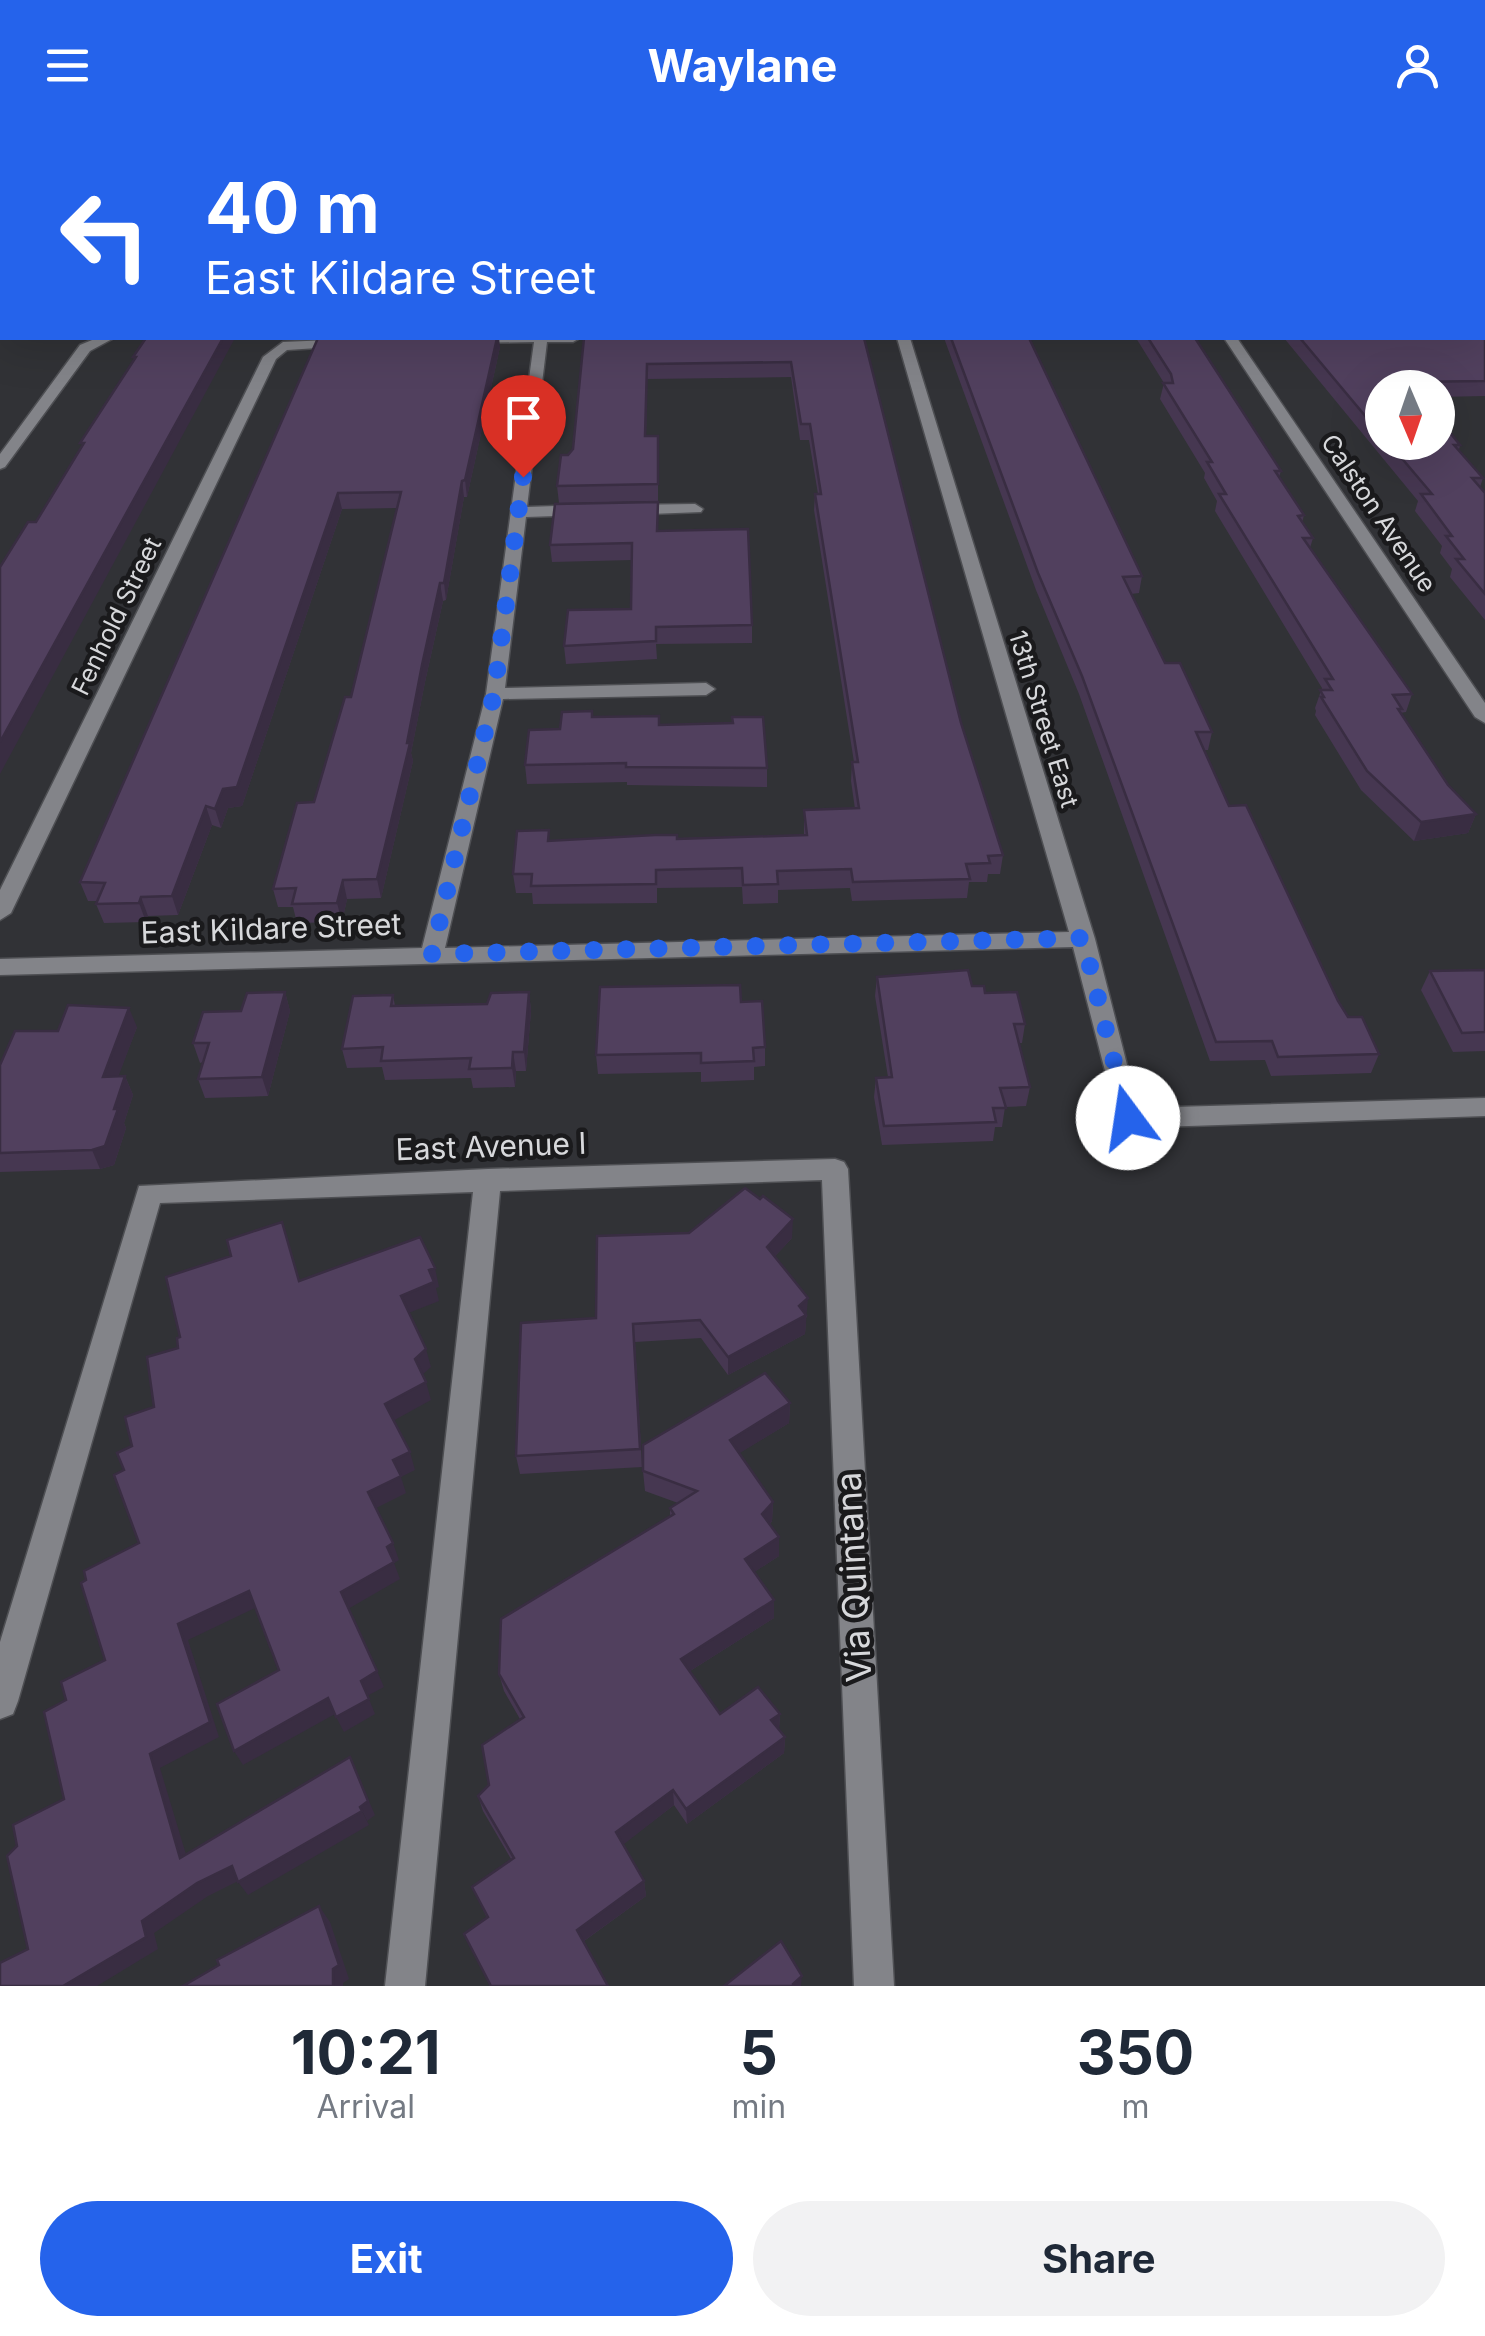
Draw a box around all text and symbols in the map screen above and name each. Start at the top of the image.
icon: menu [40,38,95,93]
text: Waylane [648,38,837,93]
icon: person [1390,38,1445,93]
text: 40 m [205,165,380,250]
icon: left [40,170,170,300]
text: East Kildare Street [205,250,596,305]
north arrow [1365,370,1455,460]
map controls [1365,370,1455,460]
pin [481,375,566,478]
icon: arrive [496,390,551,445]
street label: Calston Avenue [1315,428,1443,598]
street label: Fenhold Street [65,532,167,700]
street label: 13th Street East [1003,627,1085,811]
street label: East Kildare Street [140,905,402,951]
position arrow [1076,1066,1180,1170]
street label: East Avenue I [395,1125,587,1167]
street label: Via Quintana [827,1471,879,1683]
text: 10:21 [291,2016,441,2088]
text: 5 [740,2016,778,2088]
text: 350 [1077,2016,1194,2088]
text: Arrival [316,2087,415,2126]
text: min [731,2087,786,2126]
text: m [1121,2087,1150,2126]
button: Exit [40,2201,733,2316]
button: Share [753,2201,1445,2316]

